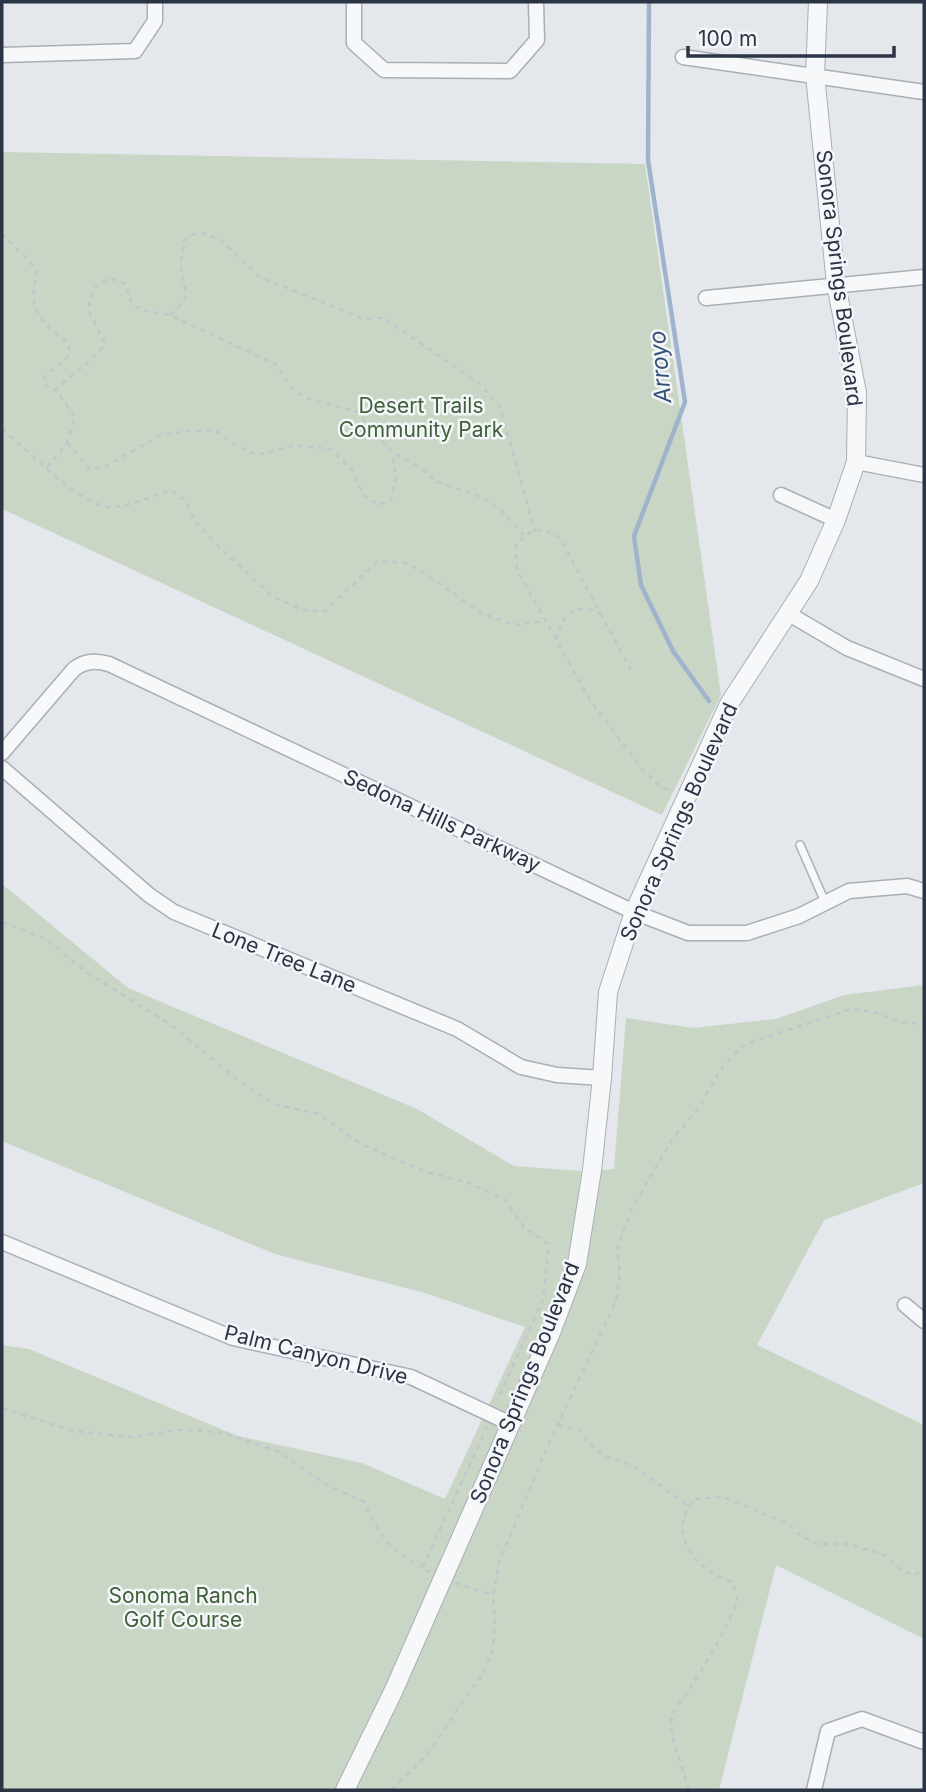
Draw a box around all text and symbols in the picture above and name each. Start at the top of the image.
scale bar [688,14,894,58]
text: 100 m [698,26,757,51]
street label: Sonora Springs Boulevard [811,148,868,408]
water label: Arroyo [643,330,677,405]
park label: Desert Trails Community Park [339,393,504,442]
street label: Sonora Springs Boulevard [615,699,742,945]
street label: Sedona Hills Parkway [340,764,545,877]
street label: Lone Tree Lane [208,917,360,998]
street label: Sonora Springs Boulevard [465,1258,584,1507]
street label: Palm Canyon Drive [222,1320,410,1389]
park label: Sonoma Ranch Golf Course [108,1583,258,1632]

